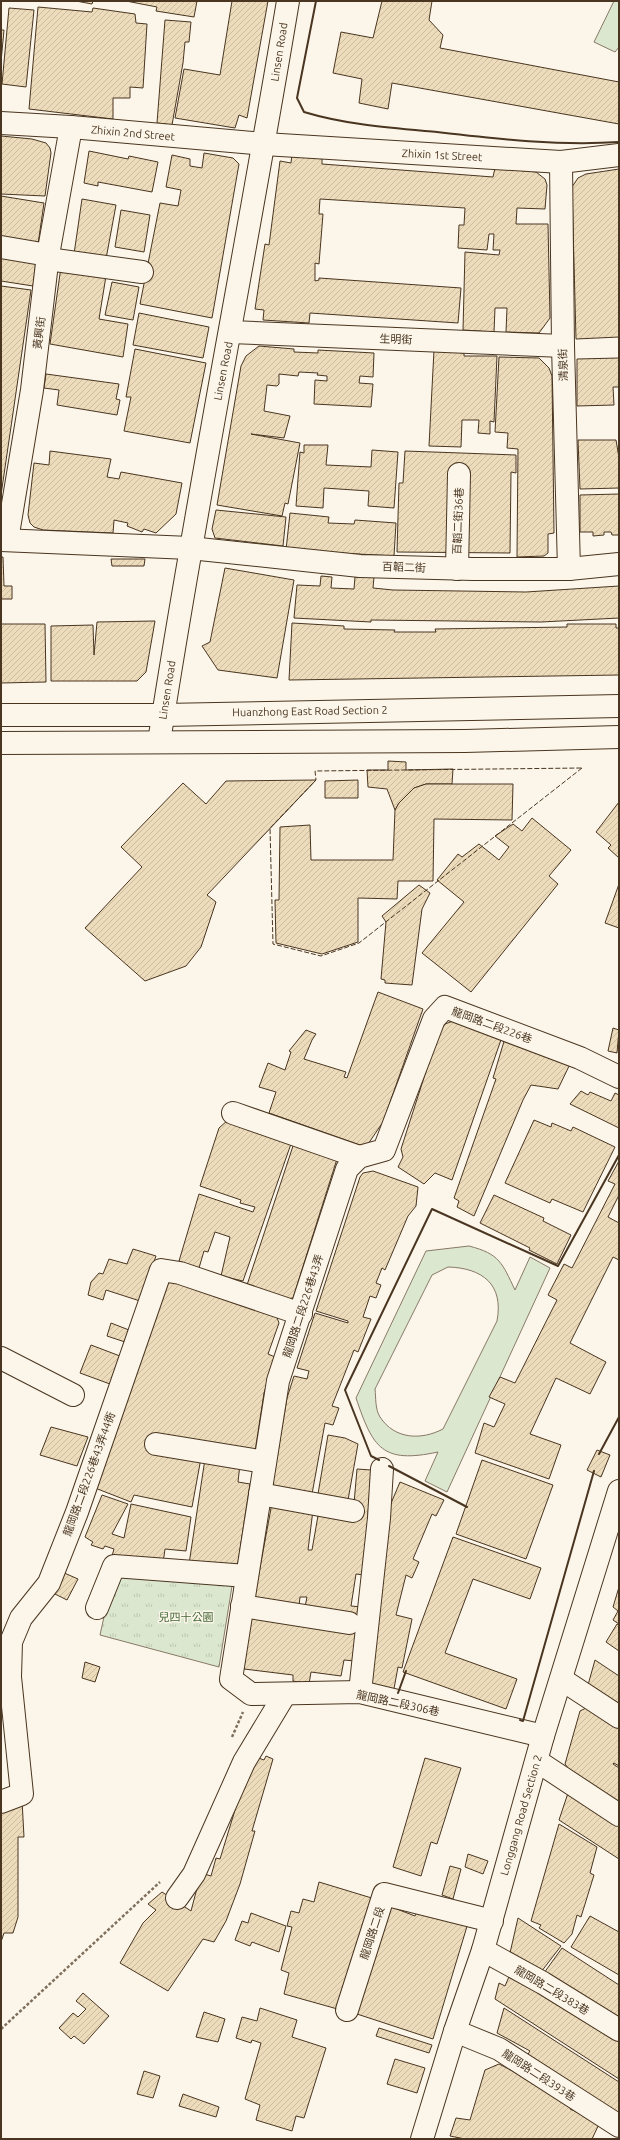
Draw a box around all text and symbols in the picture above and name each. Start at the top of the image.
street label: Linsen Road [268,22,290,82]
street label: Zhixin 2nd Street [90,123,176,143]
street label: Zhixin 1st Street [401,147,483,163]
street label: 黃興街 [31,316,47,350]
street label: 生明街 [379,332,413,346]
street label: Linsen Road [211,341,235,401]
street label: 清泉街 [556,348,570,382]
street label: 百韜二街36巷 [451,487,465,555]
street label: 百韜二街 [382,560,426,574]
street label: Linsen Road [156,660,178,720]
street label: Huanzhong East Road Section 2 [232,704,388,718]
street label: 龍岡路二段226巷 [450,1005,534,1045]
street label: 龍岡路二段226巷43弄 [281,1253,325,1359]
street label: 龍岡路二段226巷43弄44衖 [61,1410,117,1538]
park label: 兒四十公園 [159,1611,214,1623]
street label: 龍岡路二段306巷 [355,1688,441,1718]
street label: Longgang Road Section 2 [498,1753,544,1877]
street label: 龍岡路二段 [358,1905,386,1961]
street label: 龍岡路二段383巷 [513,1963,591,2017]
street label: 龍岡路二段393巷 [500,2047,578,2103]

